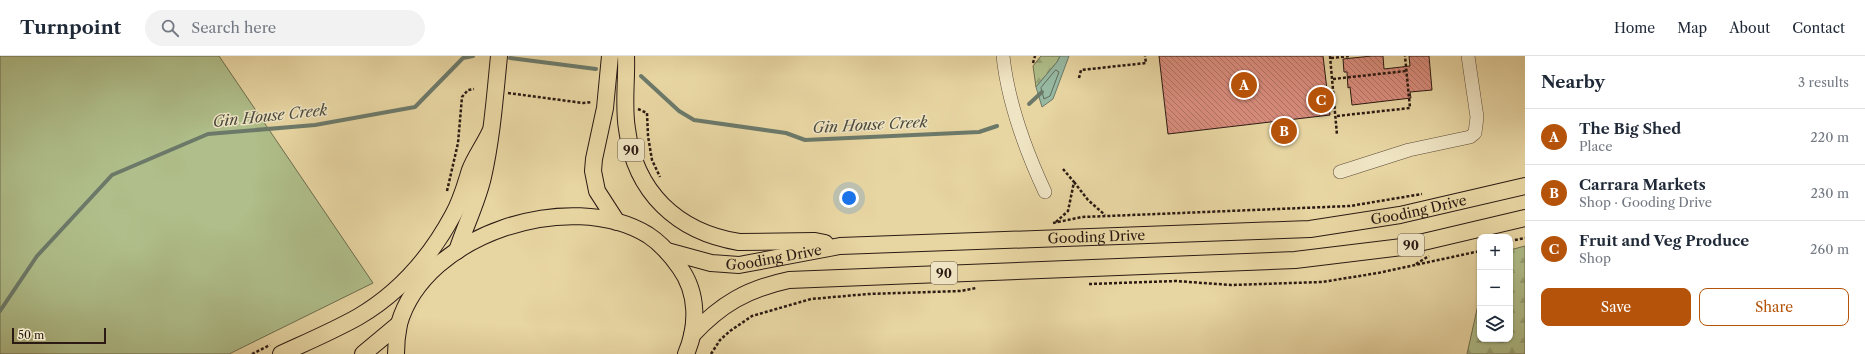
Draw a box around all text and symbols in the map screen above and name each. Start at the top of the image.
search box [145,10,425,46]
text: Turnpoint [20,16,121,39]
icon: search [159,17,181,39]
text: Search here [191,18,276,37]
text: Home [1614,19,1655,37]
text: Map [1677,19,1707,37]
text: About [1729,19,1770,37]
text: Contact [1792,19,1845,37]
pin: A [1231,70,1257,100]
text: Nearby [1541,72,1605,92]
text: 3 results [1798,74,1849,90]
pin: C [1308,85,1334,115]
water label: Gin House Creek [212,100,328,131]
water label: Gin House Creek [812,112,928,137]
pin: B [1271,116,1297,146]
text: The Big Shed [1579,119,1681,138]
text: A [1549,129,1559,145]
text: 220 m [1810,129,1849,145]
text: Place [1579,138,1612,154]
road number: 90 [618,139,644,161]
text: Carrara Markets [1579,175,1706,194]
text: B [1549,185,1559,201]
text: 230 m [1811,185,1849,201]
your location [839,188,859,208]
street label: Gooding Drive [1369,191,1468,228]
text: Shop · Gooding Drive [1579,194,1712,210]
street label: Gooding Drive [1047,226,1146,247]
text: Fruit and Veg Produce [1579,231,1749,250]
road number: 90 [1398,234,1424,256]
map controls [1477,234,1513,342]
button: + [1477,234,1513,270]
street label: Gooding Drive [725,241,823,274]
text: C [1549,241,1559,257]
text: 260 m [1810,241,1849,257]
text: Shop [1579,250,1611,266]
road number: 90 [931,262,957,284]
button: − [1477,270,1513,306]
button: Save [1541,288,1691,326]
button: Share [1699,288,1849,326]
button: layers [1477,306,1513,342]
scale bar [12,326,106,345]
text: 50 m [18,328,44,342]

